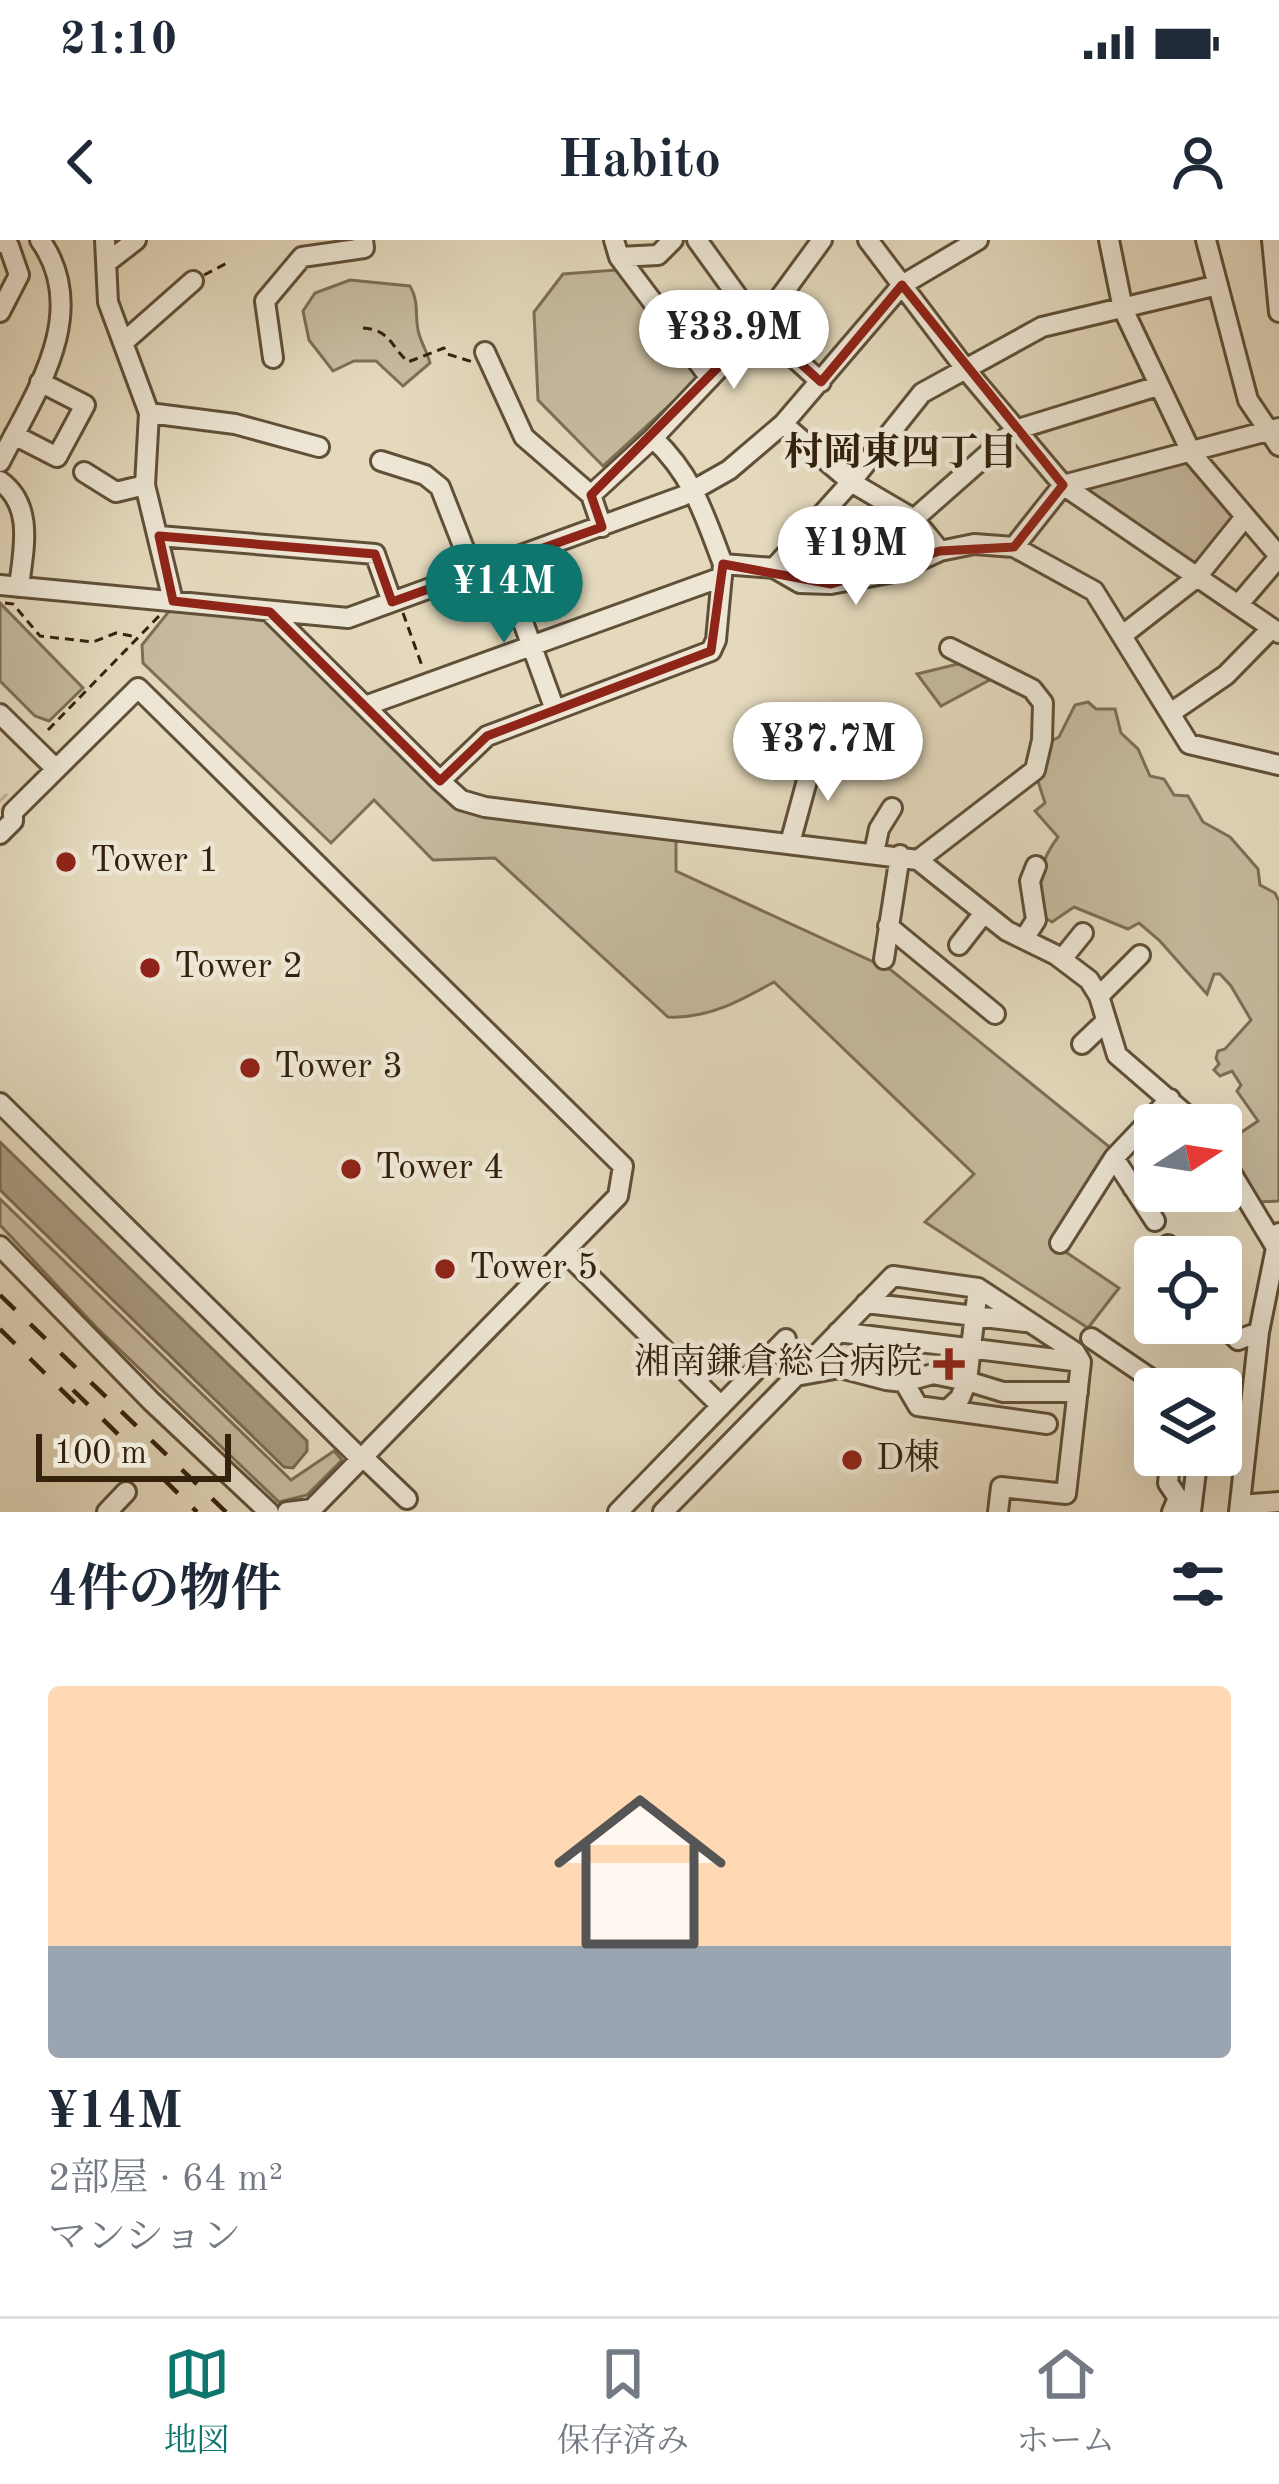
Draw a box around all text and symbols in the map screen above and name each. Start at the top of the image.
text: 21:10 [60,19,177,64]
icon: back [48,129,114,195]
icon: person [1165,129,1231,195]
text: Habito [558,135,721,189]
pin: ¥33.9M [636,290,832,392]
text: ¥33.9M [666,309,802,348]
district label: 村岡東四丁目 [784,431,1018,474]
pin: ¥19M [785,506,927,608]
text: ¥19M [805,525,907,564]
pin: ¥14M [433,544,575,646]
text: ¥14M [453,563,555,602]
pin: ¥37.7M [730,702,926,804]
text: ¥37.7M [760,721,896,760]
place label: Tower 1 [90,844,219,880]
marker: Tower 1 [53,849,79,875]
place label: Tower 2 [174,950,303,986]
marker: Tower 2 [137,955,163,981]
place label: Tower 3 [274,1050,403,1086]
marker: Tower 3 [237,1055,263,1081]
north arrow [1134,1104,1242,1212]
map controls [1134,1104,1242,1476]
place label: Tower 4 [375,1151,504,1187]
marker: Tower 4 [338,1156,364,1182]
button: locate [1134,1236,1242,1344]
place label: Tower 5 [469,1251,598,1287]
marker: Tower 5 [432,1256,458,1282]
place label: 湘南鎌倉総合病院 [634,1342,922,1382]
marker: 湘南鎌倉総合病院 [933,1348,965,1380]
button: layers [1134,1368,1242,1476]
scale bar [36,1428,231,1481]
text: 100 m [54,1438,147,1471]
place label: D棟 [876,1438,940,1478]
marker: D棟 [839,1447,865,1473]
icon: filters [1165,1551,1231,1617]
text: 4件の物件 [48,1566,282,1617]
icon: home [532,1764,748,1980]
text: ¥14M [48,2088,182,2139]
text: 2部屋 · 64 m² [48,2160,283,2199]
text: マンション [48,2219,241,2258]
tab: 地図 [164,2341,230,2463]
tab: 保存済み [557,2341,689,2463]
tab: ホーム [1016,2341,1115,2463]

